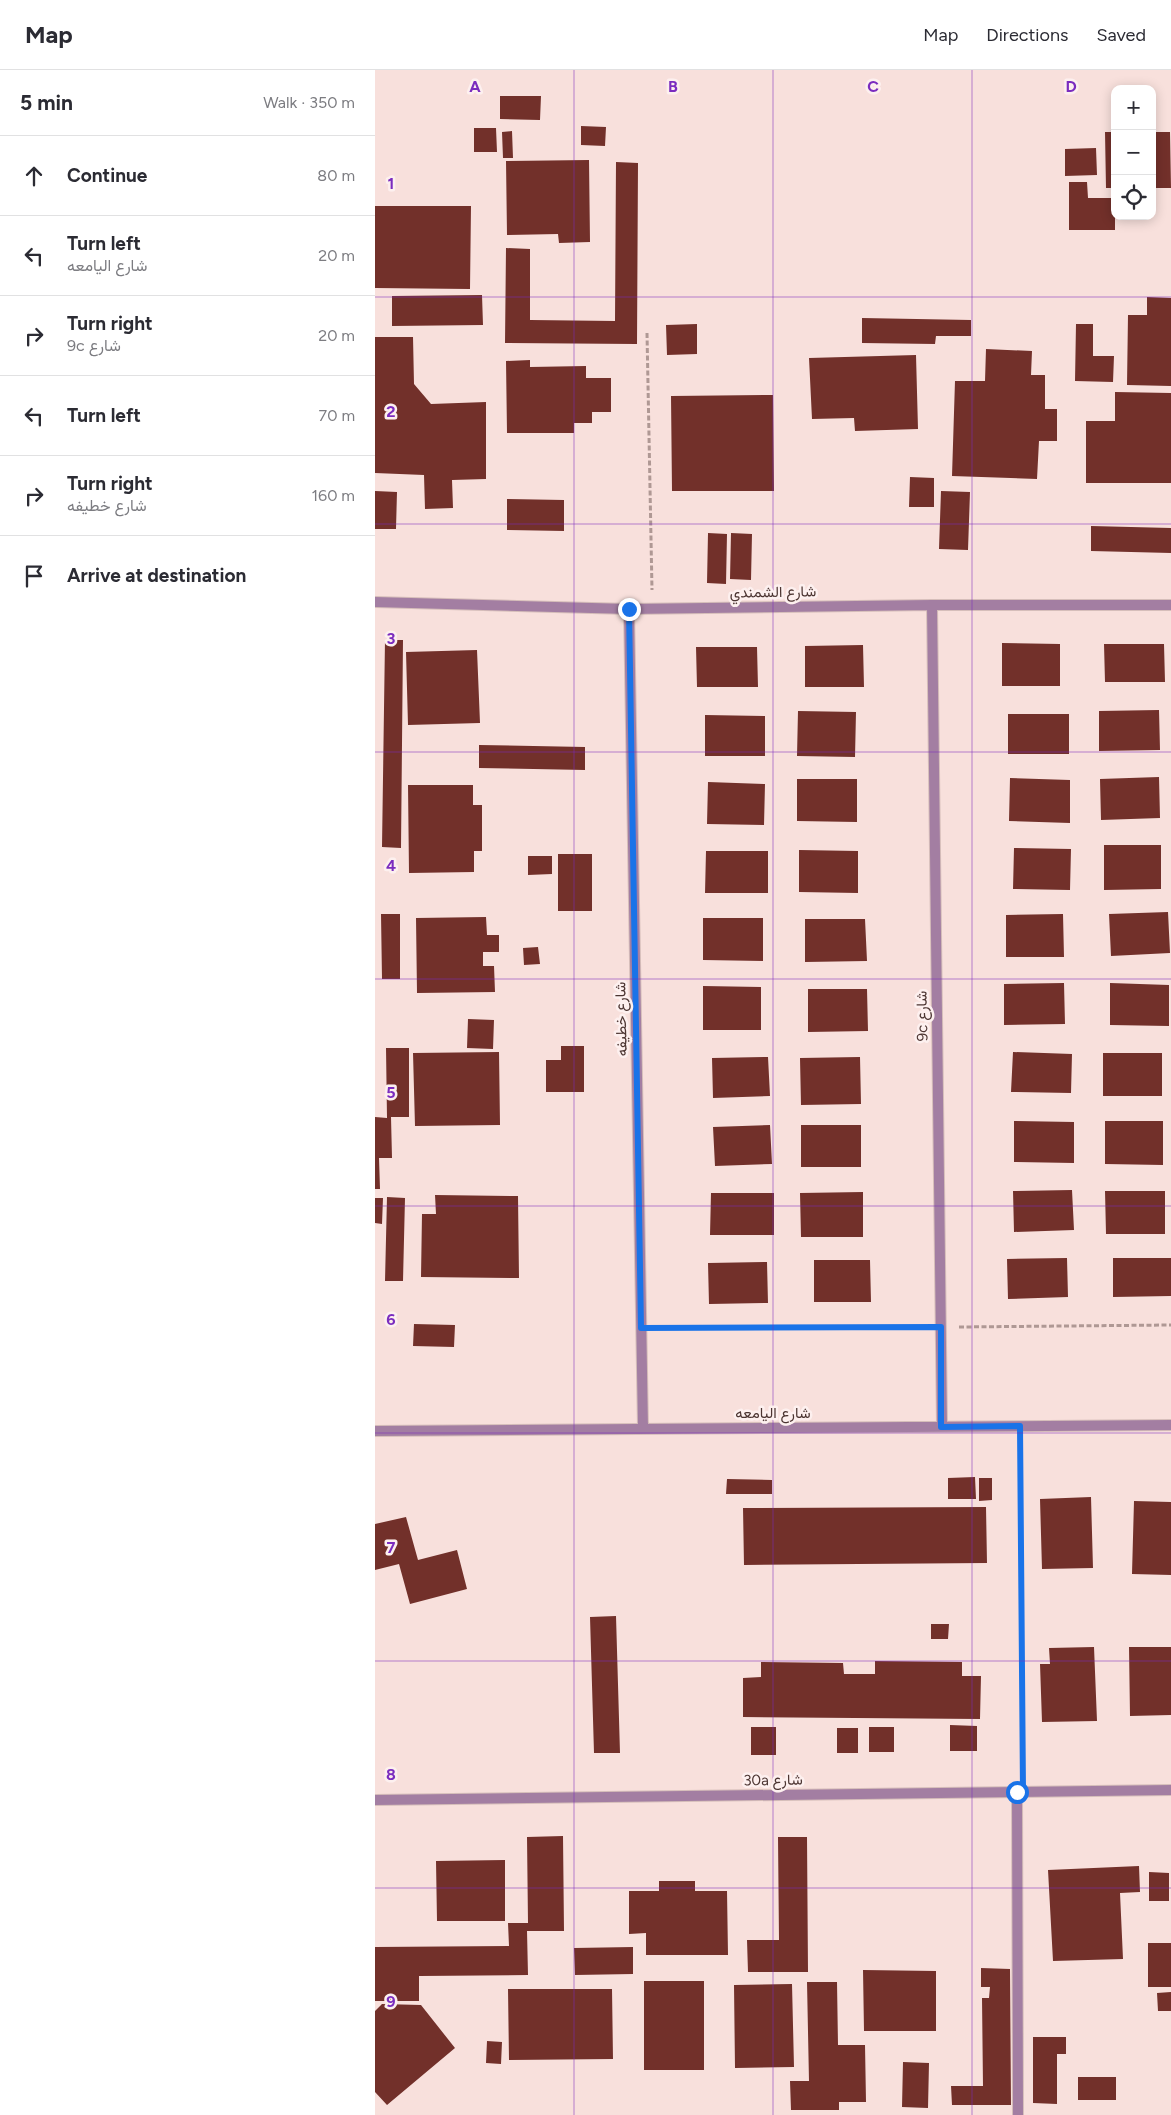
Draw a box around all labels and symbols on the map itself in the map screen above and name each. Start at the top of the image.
text: A [469,77,481,96]
text: B [668,77,678,96]
text: C [867,77,879,96]
text: D [1065,77,1077,96]
text: 1 [388,174,394,193]
text: 2 [386,402,396,421]
street label: شارع الشمندي [730,582,817,606]
route end [618,598,641,621]
text: 3 [387,629,396,648]
text: 4 [386,856,396,875]
street label: شارع خطيفه [611,981,633,1057]
street label: 9c شارع [913,990,933,1041]
text: 5 [386,1083,396,1102]
text: 6 [386,1310,396,1329]
street label: شارع اليامعه [735,1404,811,1424]
text: 7 [387,1538,396,1557]
text: 8 [386,1765,396,1784]
street label: 30a شارع [743,1770,803,1792]
route start [1006,1781,1029,1804]
text: 9 [386,1992,396,2011]

